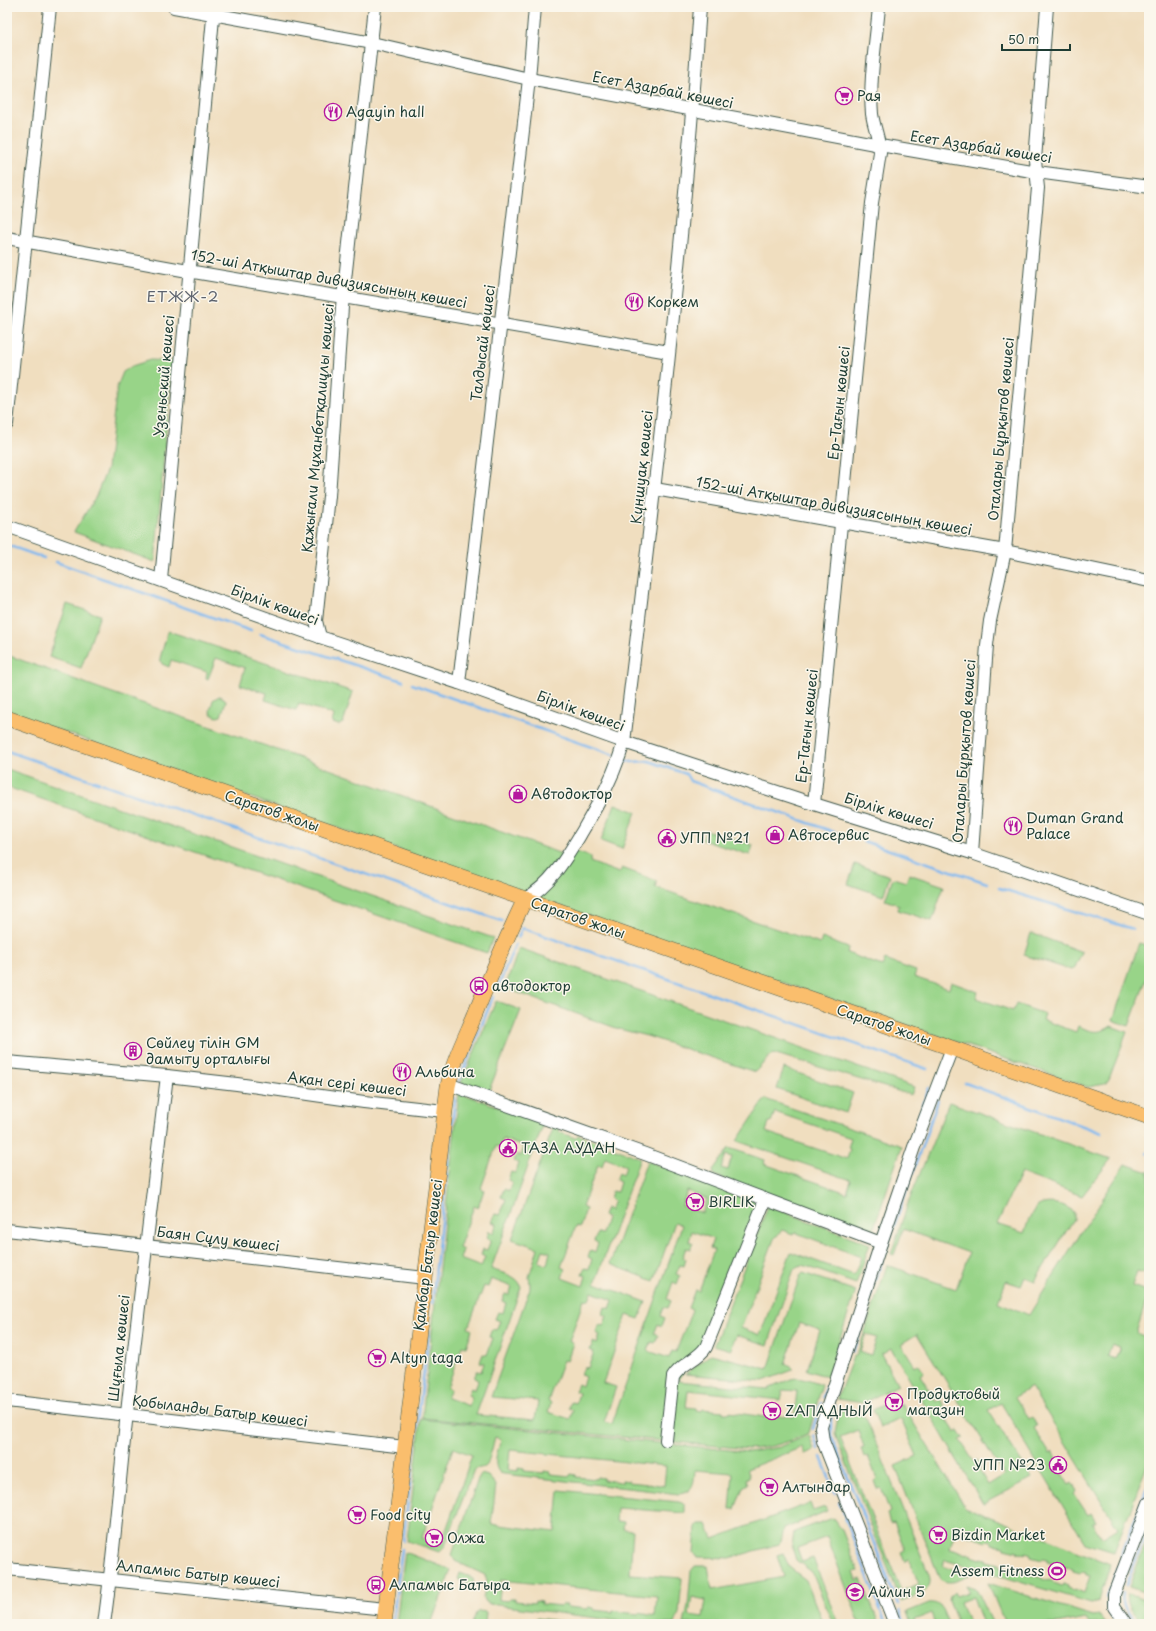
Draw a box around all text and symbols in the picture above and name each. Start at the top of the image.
scale bar [1002,26,1070,52]
text: 50 m [1008,30,1039,48]
street label: Есет Азарбай көшесі [591,66,735,113]
place label: Рая [857,85,881,106]
supermarket icon: Рая [834,86,854,106]
place label: Agayin hall [346,101,425,122]
restaurant icon: Agayin hall [323,102,343,122]
street label: Есет Азарбай көшесі [909,125,1053,168]
street label: 152-ші Атқыштар дивизиясының көшесі [189,244,469,313]
street label: Талдысай көшесі [465,283,500,403]
district label: ЕТЖЖ-2 [147,284,219,307]
place label: Коркем [647,291,699,312]
restaurant icon: Коркем [624,292,644,312]
street label: Қажығали Мұханбетқалиұлы көшесі [296,302,339,554]
street label: Узеньский көшесі [148,314,179,438]
street label: Оталары Бұрқытов көшесі [982,336,1019,522]
street label: Ер-Тағын көшесі [822,345,855,461]
street label: Күншуақ көшесі [625,409,658,525]
street label: 152-ші Атқыштар дивизиясының көшесі [694,471,974,540]
street label: Бірлік көшесі [228,579,322,630]
street label: Оталары Бұрқытов көшесі [947,658,980,844]
street label: Ер-Тағын көшесі [790,668,823,784]
street label: Бірлік көшесі [534,685,628,736]
place label: Автодоктор [531,783,612,804]
street label: Саратов жолы [222,784,322,837]
shop icon: Автодоктор [508,784,528,804]
street label: Бірлік көшесі [842,787,936,834]
place label: Duman Grand Palace [1026,807,1124,844]
restaurant icon: Duman Grand Palace [1003,816,1023,836]
place label: Автосервис [788,824,869,845]
shop icon: Автосервис [765,825,785,845]
place label: УПП №21 [680,827,749,848]
public building icon: УПП №21 [657,828,677,848]
street label: Саратов жолы [528,891,628,944]
place label: автодоктор [492,975,571,996]
bus stop icon: автодоктор [469,976,489,996]
street label: Саратов жолы [834,998,934,1051]
place label: Сөйлеу тілін GM дамыту орталығы [146,1032,271,1069]
building icon: Сөйлеу тілін GM дамыту орталығы [123,1041,143,1061]
place label: Альбина [415,1061,475,1082]
restaurant icon: Альбина [392,1062,412,1082]
street label: Ақан сері көшесі [286,1066,408,1101]
place label: ТАЗА АУДАН [521,1137,615,1158]
public building icon: ТАЗА АУДАН [498,1138,518,1158]
street label: Қамбар Батыр көшесі [408,1178,447,1332]
place label: BIRLIK [708,1191,755,1212]
supermarket icon: BIRLIK [685,1192,705,1212]
street label: Баян Сұлу көшесі [155,1221,281,1256]
street label: Шұғыла көшесі [102,1293,135,1402]
place label: Altyn taga [390,1347,463,1368]
supermarket icon: Altyn taga [367,1348,387,1368]
place label: Продуктовый магазин [907,1383,1000,1420]
street label: Қобыланды Батыр көшесі [131,1389,309,1432]
supermarket icon: Продуктовый магазин [884,1392,904,1412]
place label: ZАПАДНЫЙ [785,1400,873,1421]
supermarket icon: ZАПАДНЫЙ [762,1401,782,1421]
place label: УПП №23 [973,1454,1045,1475]
public building icon: УПП №23 [1048,1455,1068,1475]
place label: Алтындар [782,1476,850,1497]
supermarket icon: Алтындар [759,1477,779,1497]
place label: Food city [370,1504,431,1525]
supermarket icon: Food city [347,1505,367,1525]
place label: Bizdin Market [951,1524,1045,1545]
supermarket icon: Bizdin Market [928,1525,948,1545]
place label: Олжа [447,1527,485,1548]
supermarket icon: Олжа [424,1528,444,1548]
street label: Алпамыс Батыр көшесі [115,1554,281,1593]
place label: Assem Fitness [951,1560,1044,1581]
sports icon: Assem Fitness [1047,1561,1067,1581]
place label: Алпамыс Батыра [389,1574,511,1595]
bus stop icon: Алпамыс Батыра [366,1575,386,1595]
place label: Айлин 5 [868,1581,925,1602]
school or university icon: Айлин 5 [845,1582,865,1602]

